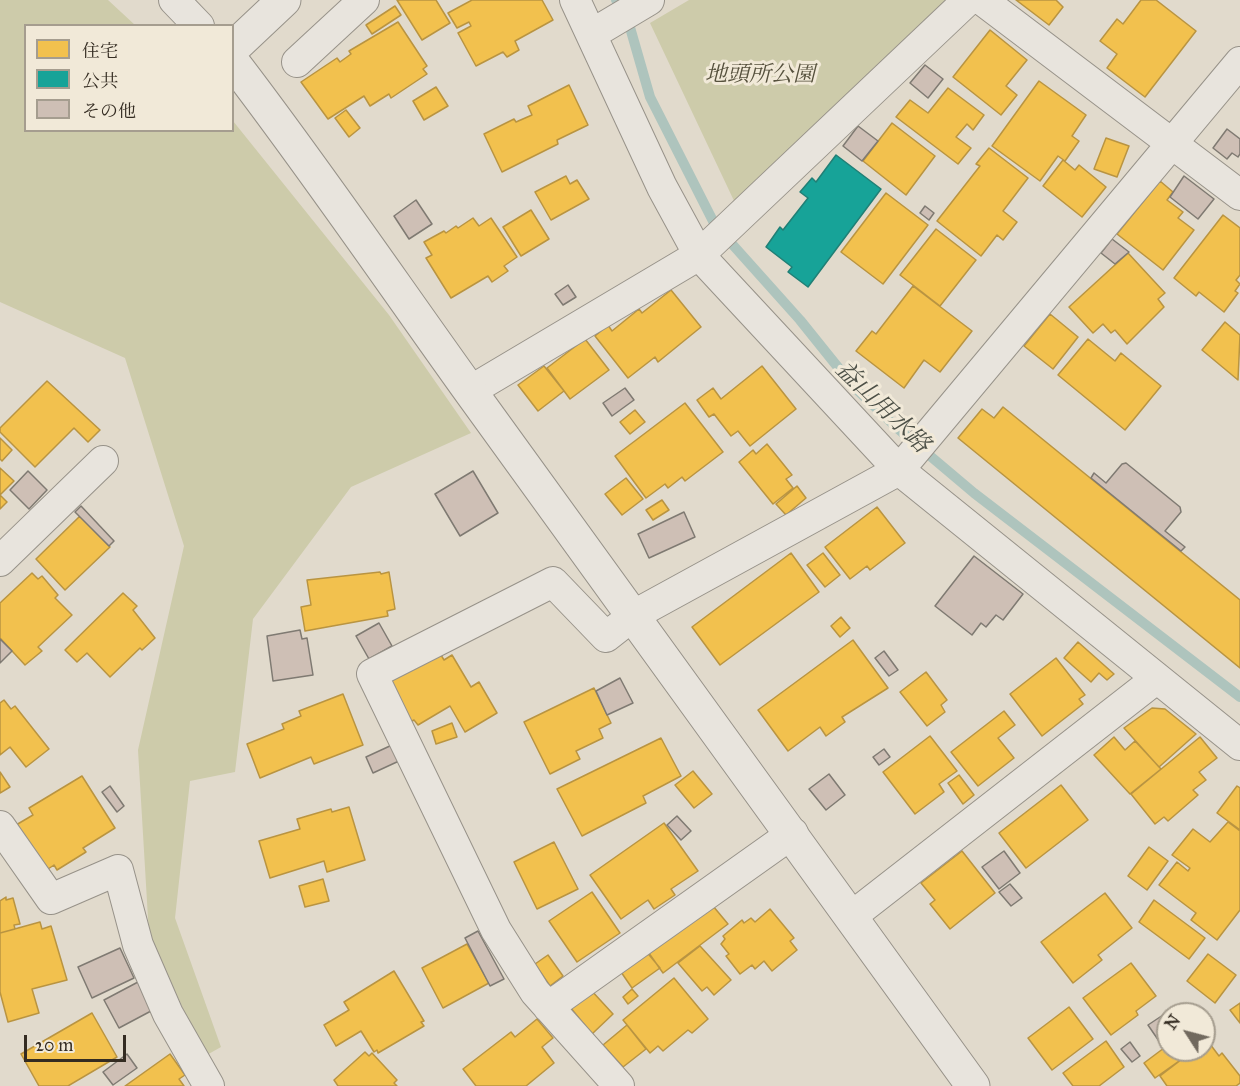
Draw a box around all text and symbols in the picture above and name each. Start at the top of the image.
legend [24,24,234,132]
text: 住宅 [82,40,118,62]
park label: 地頭所公園 [705,63,815,89]
text: 公共 [82,70,118,92]
text: その他 [82,100,136,122]
water label: 益山用水路 [829,356,935,460]
north arrow [1156,1002,1216,1062]
text: N [1161,1011,1184,1033]
scale bar [27,1023,129,1061]
text: 20 m [35,1034,73,1056]

